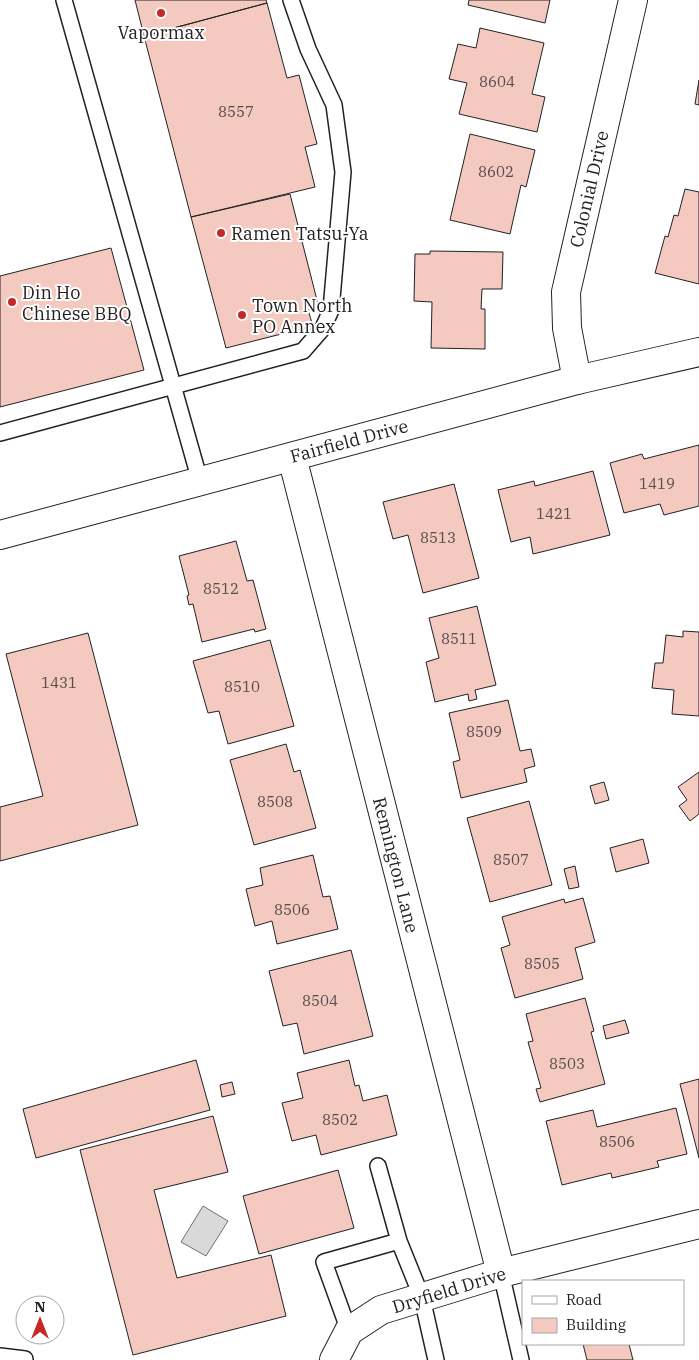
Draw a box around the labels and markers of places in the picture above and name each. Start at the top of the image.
marker: Vapormax [155,7,167,19]
place label: Vapormax [117,21,205,44]
place label: Ramen Tatsu-Ya [231,222,369,245]
marker: Ramen Tatsu-Ya [215,227,227,239]
place label: Din Ho Chinese BBQ [22,281,131,325]
place label: Town North PO Annex [252,294,352,338]
marker: Din Ho Chinese BBQ [6,296,18,308]
marker: Town North PO Annex [236,309,248,321]

